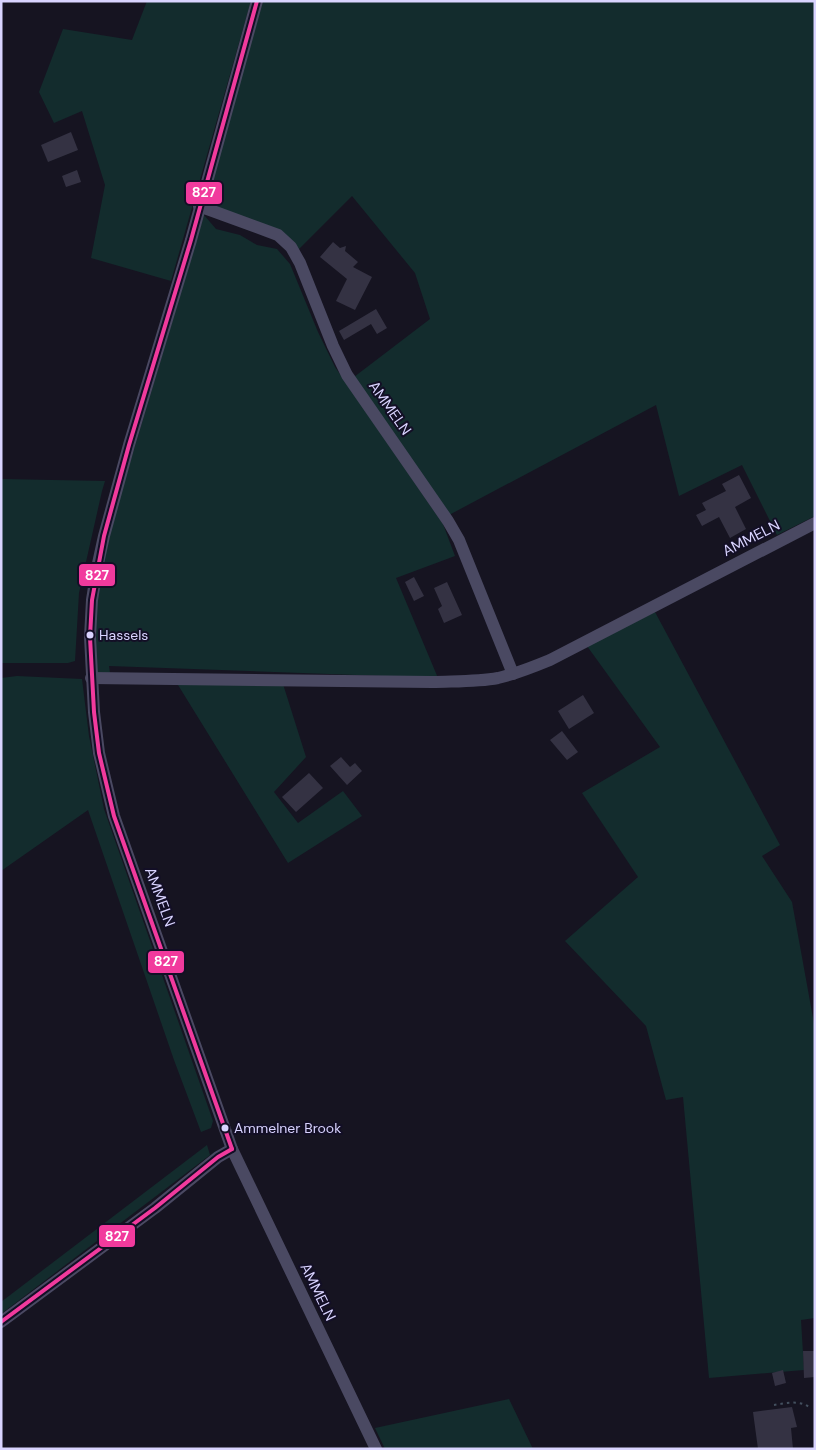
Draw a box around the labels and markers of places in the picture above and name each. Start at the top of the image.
place label: Hassels [99,626,148,644]
marker: Hassels [85,630,95,640]
place label: Ammelner Brook [234,1119,341,1137]
marker: Ammelner Brook [220,1123,230,1133]

